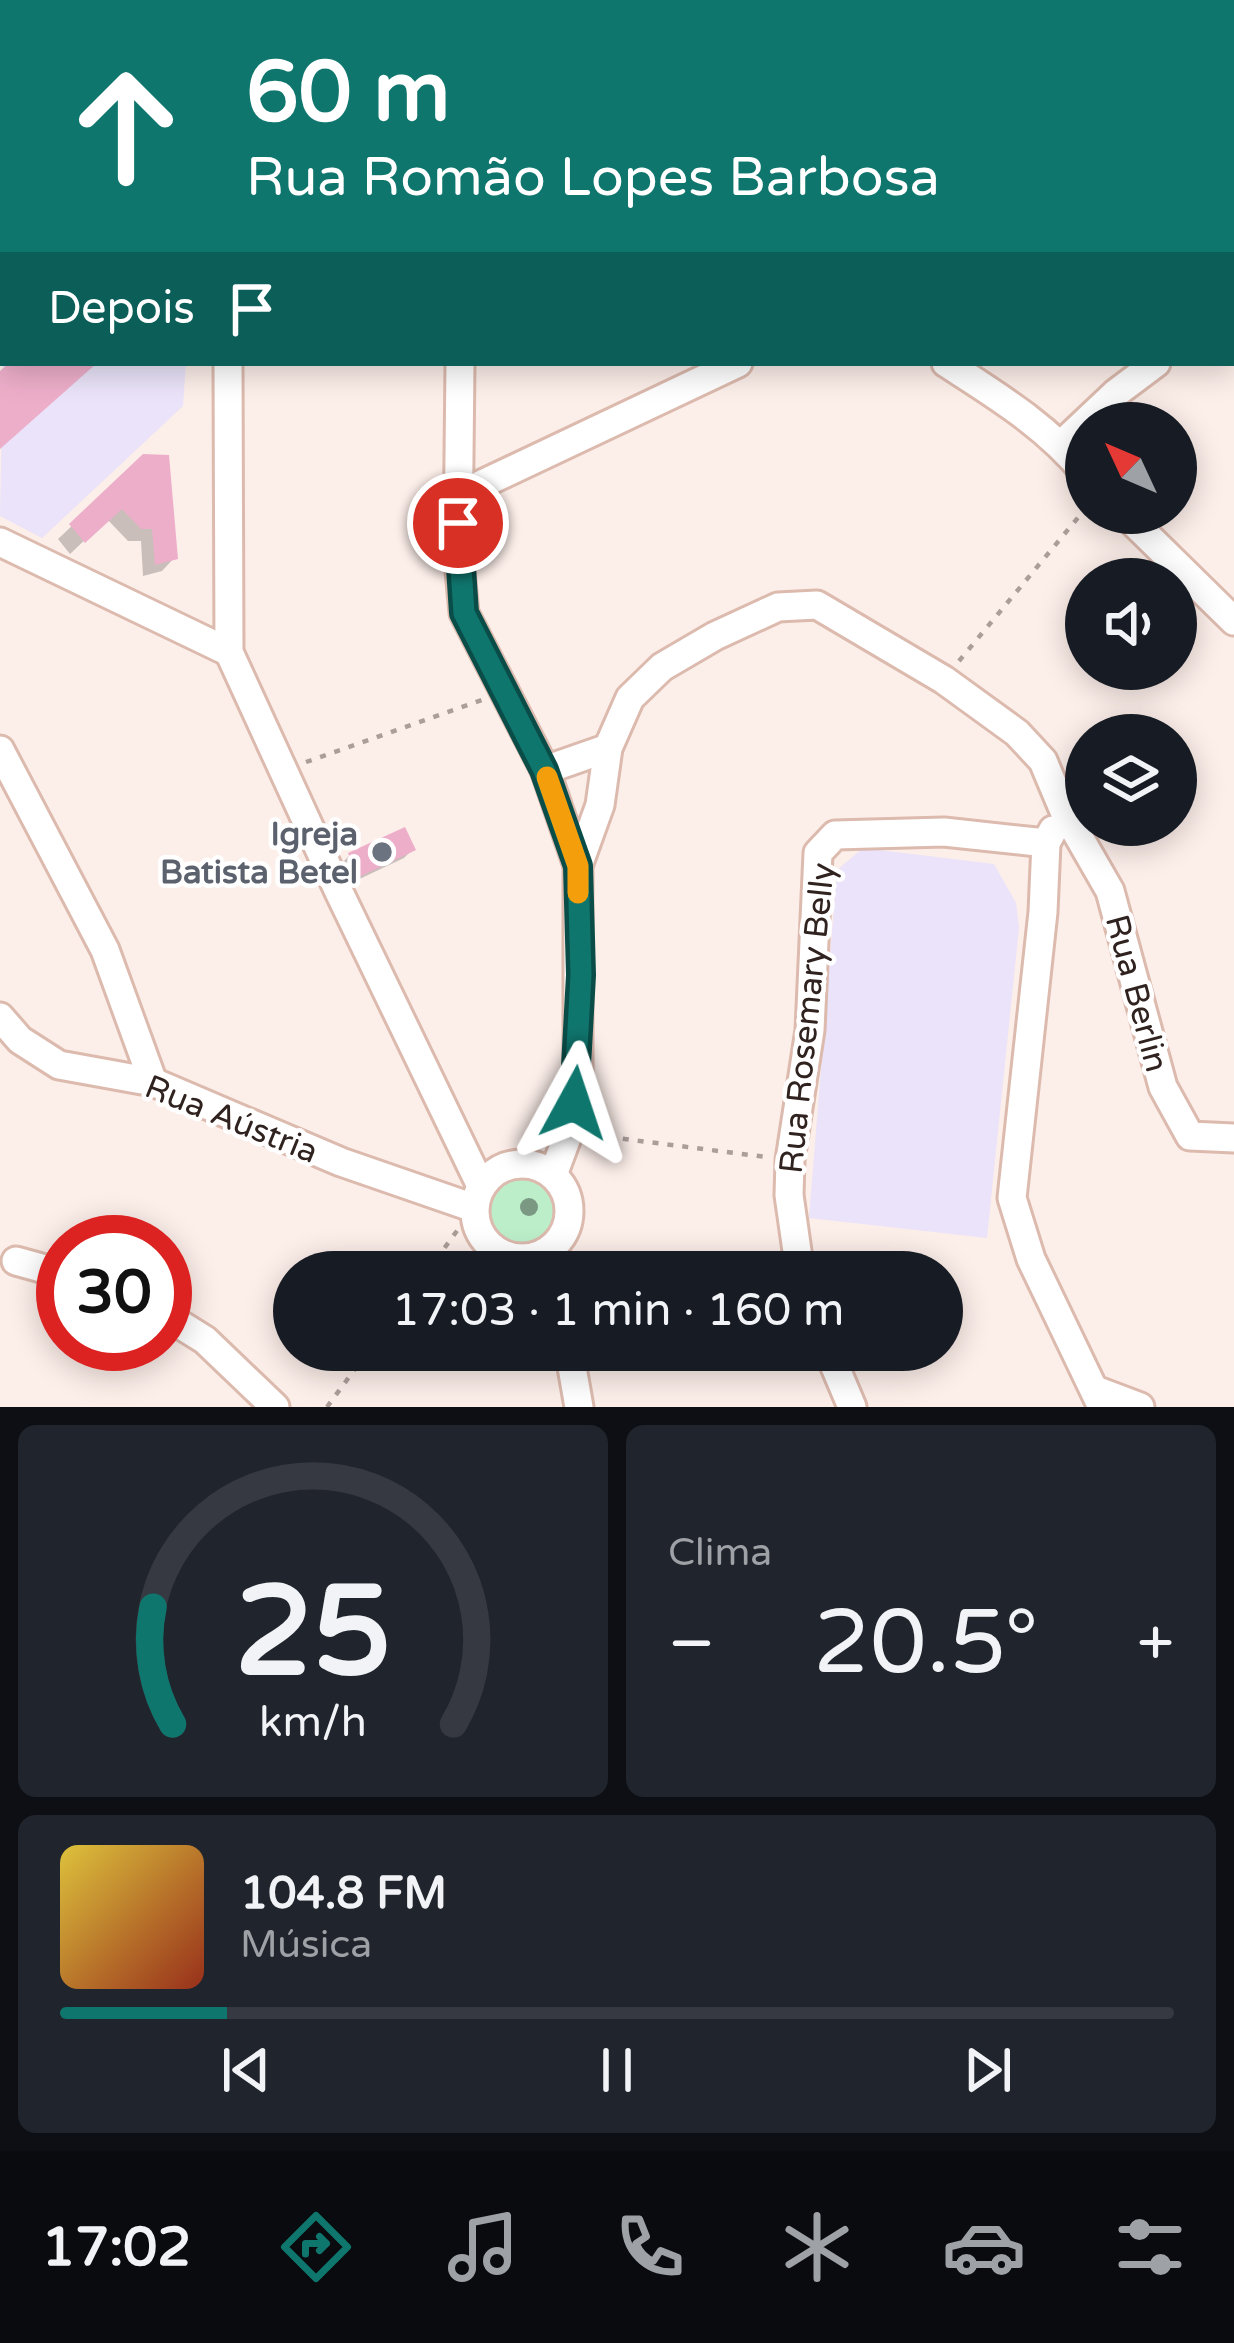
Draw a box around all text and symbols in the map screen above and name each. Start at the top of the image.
text: 60 m [246,43,450,144]
icon: ahead [48,48,204,204]
text: Rua Romão Lopes Barbosa [246,145,940,210]
icon: arrive [219,276,285,342]
text: Depois [48,282,195,336]
north arrow [1065,402,1197,534]
map controls [1065,402,1197,846]
pin [407,472,509,574]
icon: arrive [425,490,491,556]
button: sound [1065,558,1197,690]
button: layers [1065,714,1197,846]
place label: Igreja Batista Betel [160,815,358,892]
marker: Igreja Batista Betel [369,839,395,865]
street label: Rua Rosemary Belly [772,861,843,1175]
street label: Rua Berlin [1097,910,1176,1076]
position arrow [511,1040,637,1166]
street label: Rua Aústria [139,1067,323,1172]
speed limit sign: 30 [36,1215,192,1371]
text: 17:03 · 1 min · 160 m [392,1284,844,1338]
text: Clima [668,1529,772,1576]
text: 25 [235,1558,391,1709]
text: 20.5° [813,1589,1039,1698]
text: − [668,1604,715,1684]
text: + [1137,1604,1174,1684]
text: km/h [259,1697,367,1748]
text: 104.8 FM [240,1867,447,1921]
text: Música [240,1921,372,1968]
icon: previous [213,2037,279,2103]
icon: pause [584,2037,650,2103]
icon: next [955,2037,1021,2103]
icon: directions [274,2205,358,2289]
icon: music [441,2205,525,2289]
icon: phone [608,2205,692,2289]
icon: climate [775,2205,859,2289]
icon: car [942,2205,1026,2289]
icon: filters [1108,2205,1192,2289]
text: 17:02 [41,2215,191,2280]

